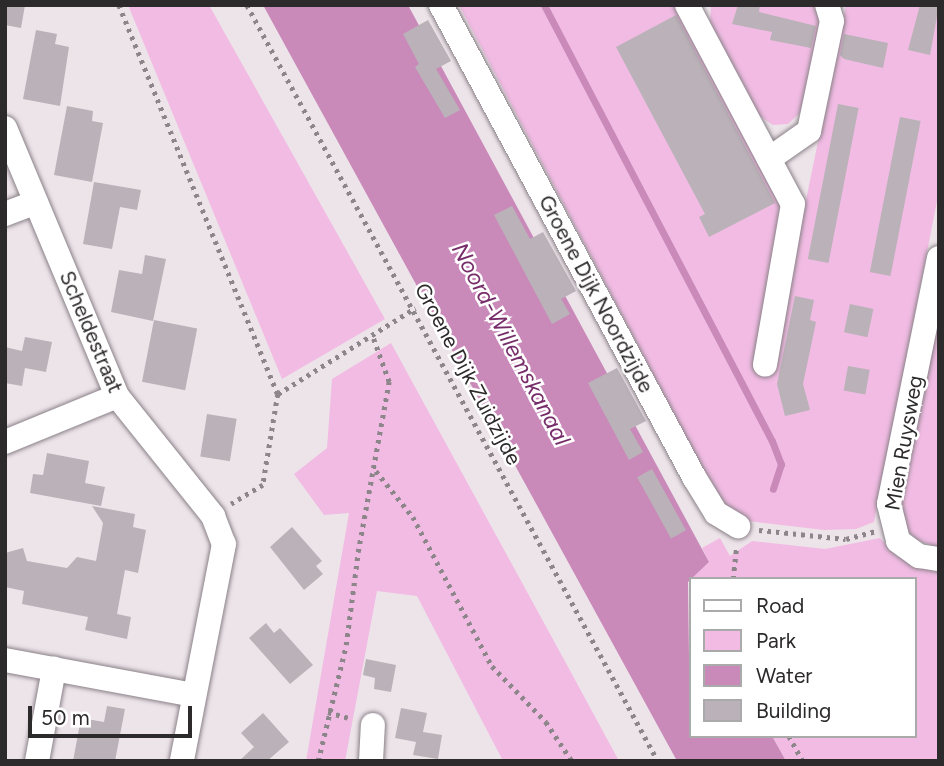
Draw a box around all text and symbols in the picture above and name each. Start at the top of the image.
street label: Groene Dijk Noordzijde [533,191,659,397]
water label: Noord-Willemskanaal [446,238,576,450]
street label: Scheldestraat [54,267,128,397]
street label: Groene Dijk Zuidzijde [409,279,527,469]
street label: Mien Ruysweg [880,373,928,513]
legend [688,577,916,738]
text: Road [756,593,804,618]
text: Park [756,628,796,653]
text: Water [756,663,812,688]
scale bar [32,692,196,736]
text: Building [756,698,831,723]
text: 50 m [41,705,90,730]

